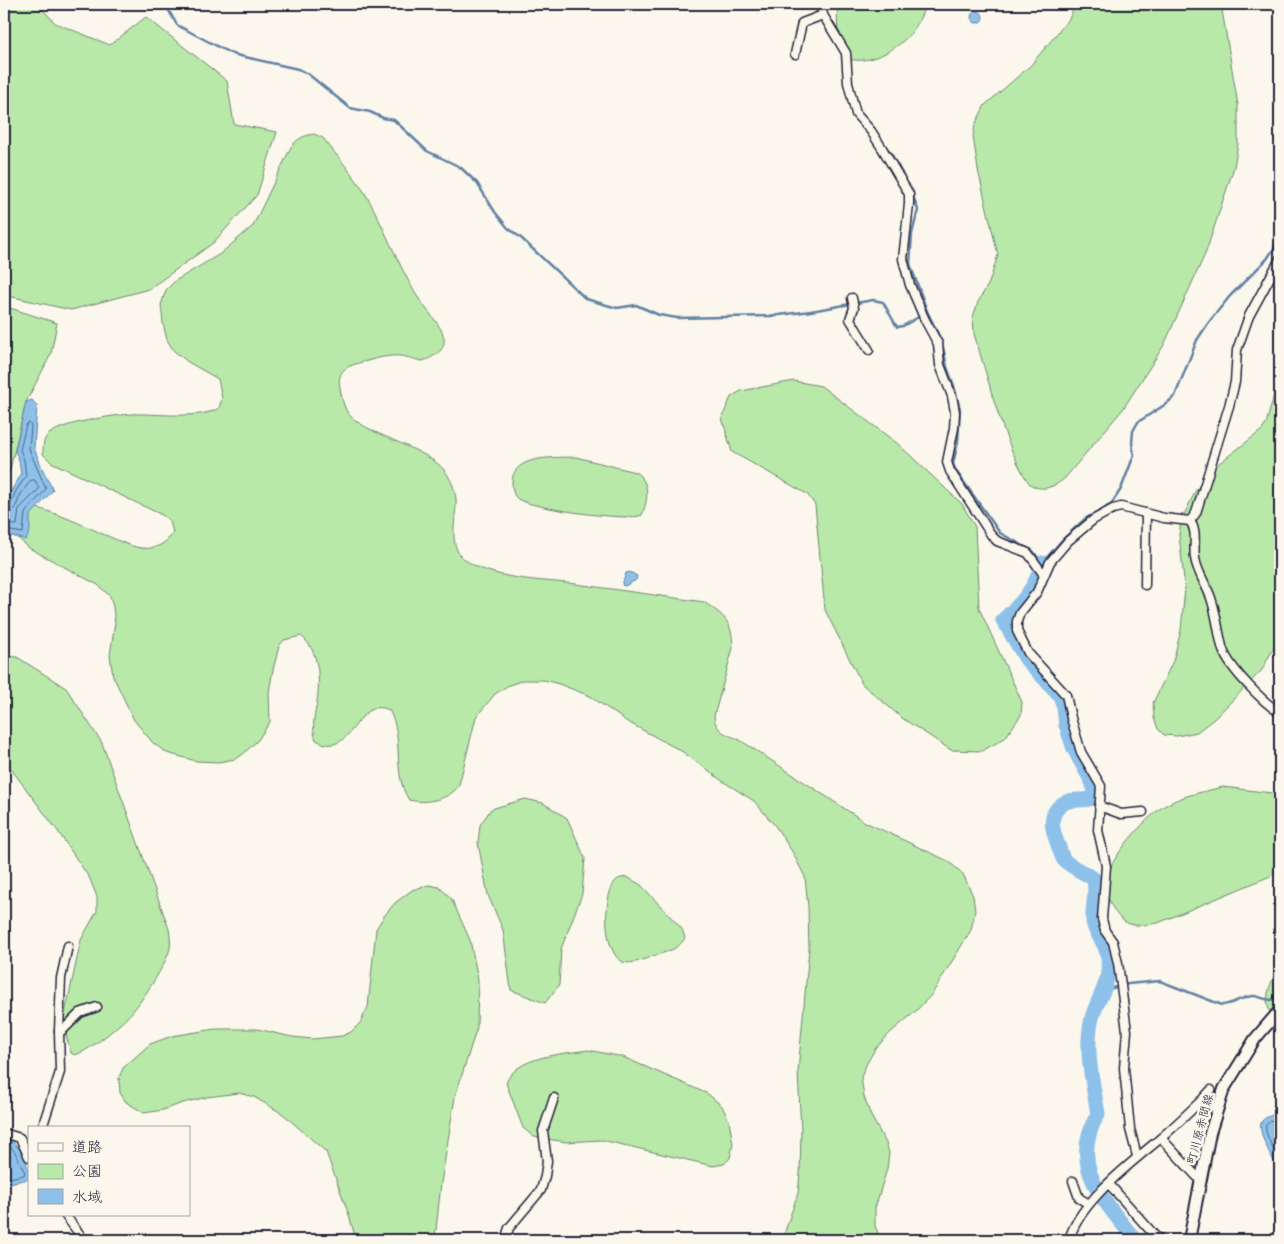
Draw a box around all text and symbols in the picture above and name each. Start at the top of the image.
street label: 町川原赤間線 [1182,1092,1219,1166]
legend [28,1126,190,1216]
text: 道路 [72,1136,102,1160]
text: 公園 [72,1160,102,1184]
text: 水域 [72,1186,102,1210]

